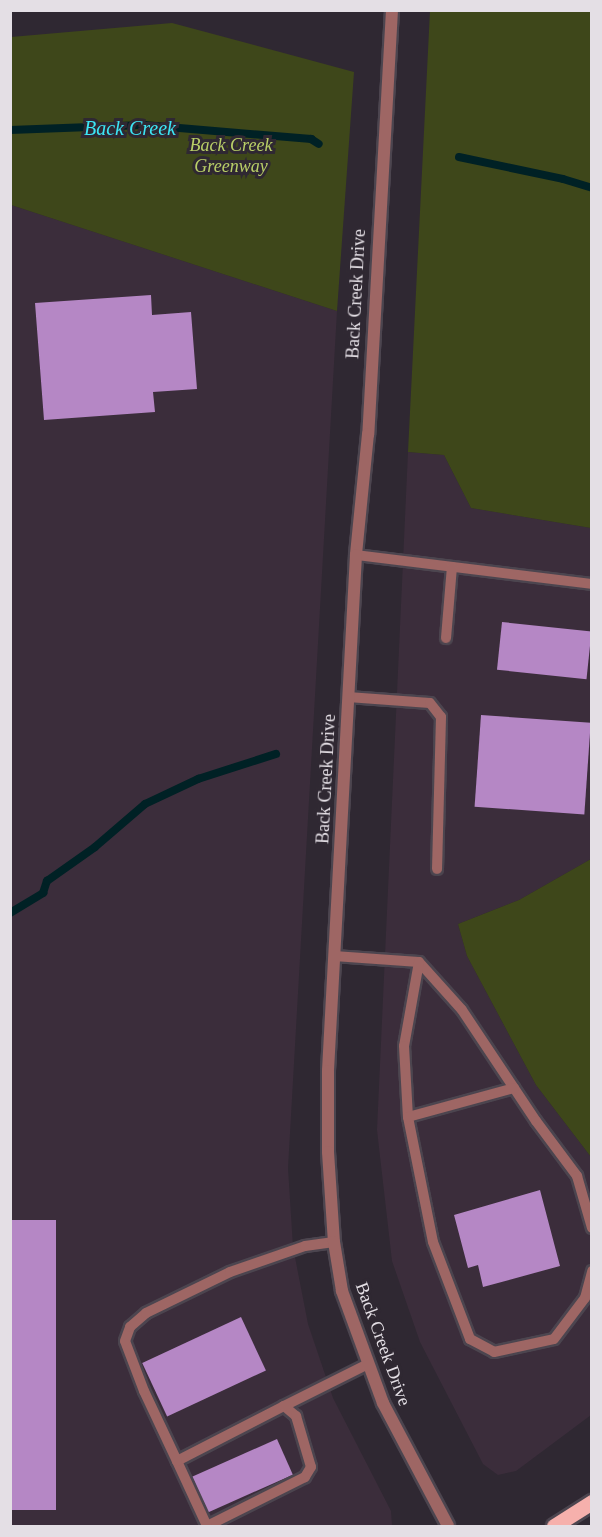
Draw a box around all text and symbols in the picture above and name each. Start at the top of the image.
water label: Back Creek [84,116,176,140]
park label: Back Creek Greenway [190,135,272,178]
street label: Back Creek Drive [342,229,370,359]
street label: Back Creek Drive [312,714,340,844]
street label: Back Creek Drive [351,1279,415,1409]

